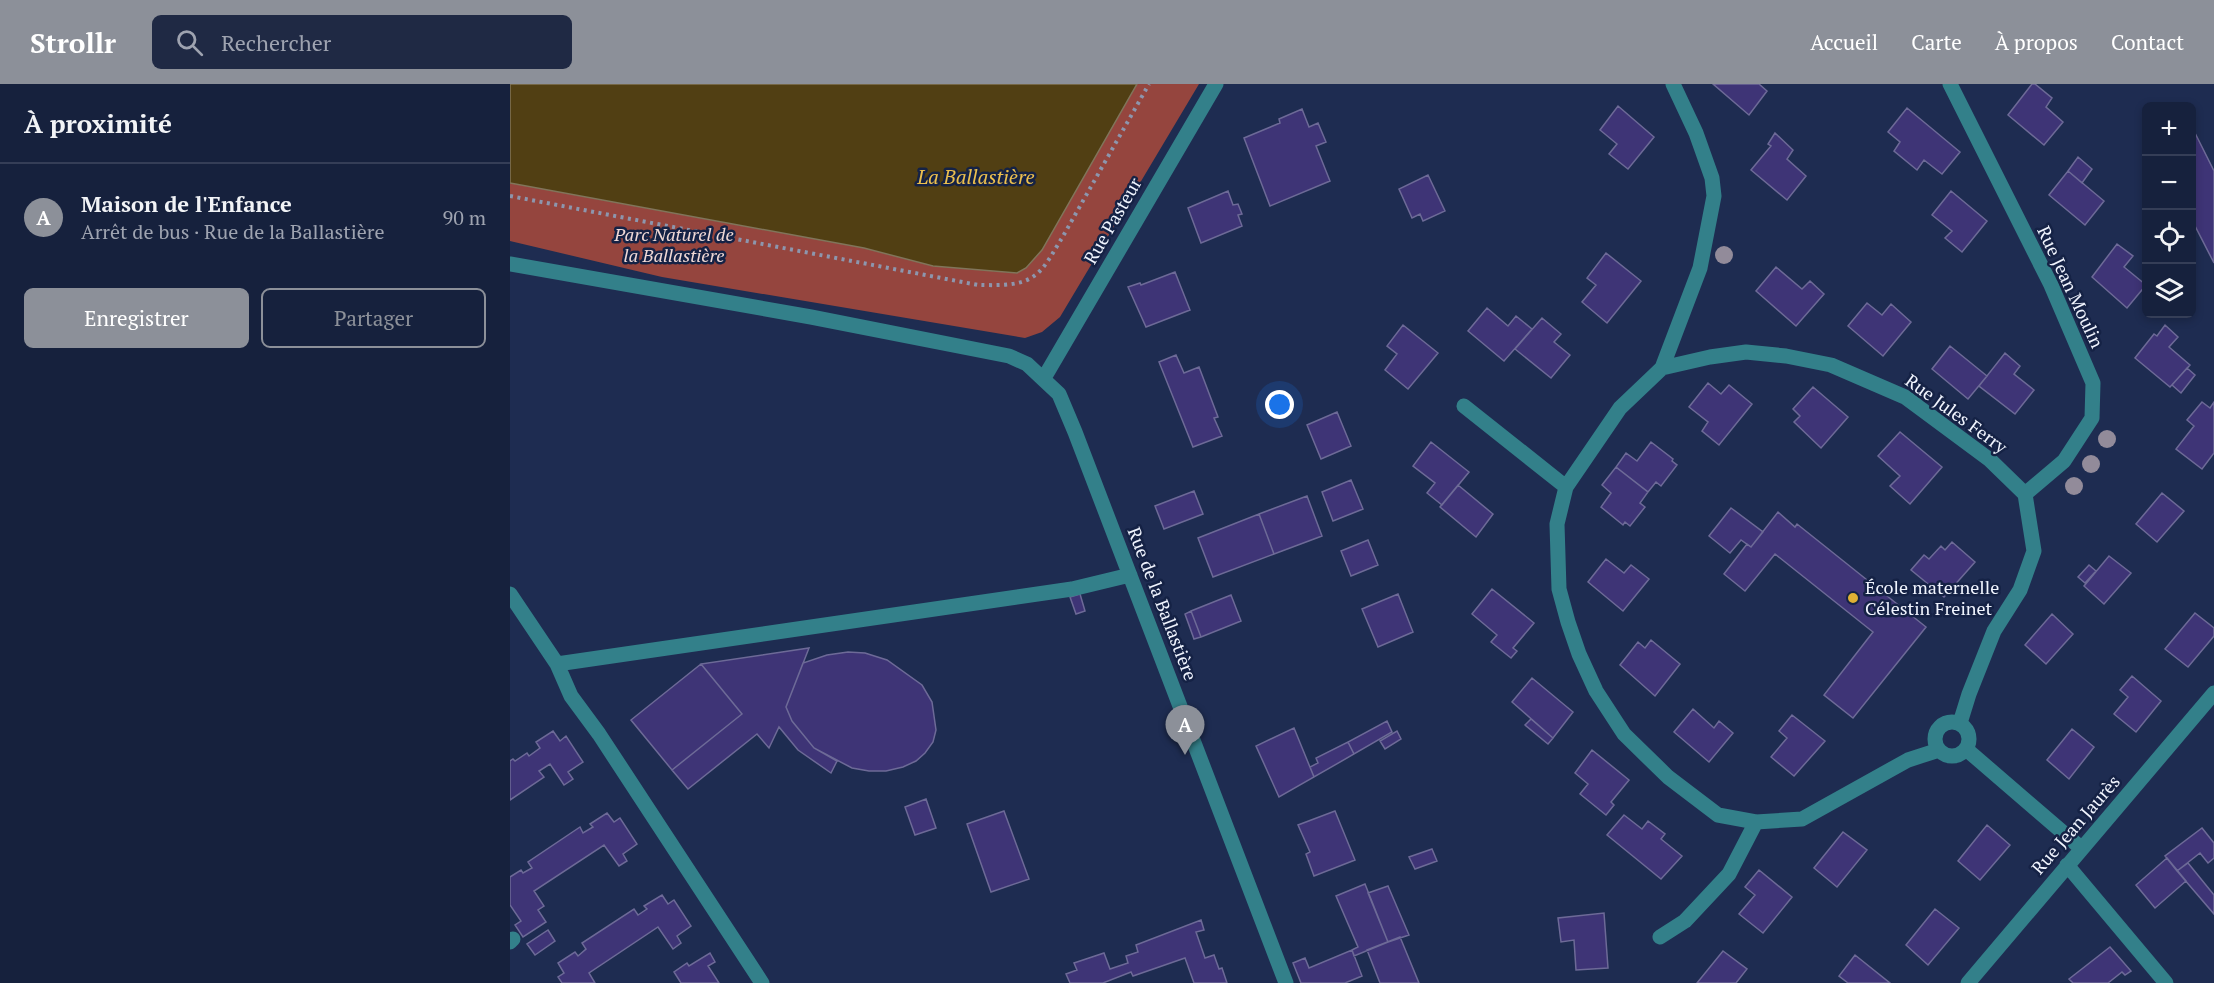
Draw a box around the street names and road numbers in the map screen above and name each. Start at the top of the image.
street label: Rue Pasteur [1078,173,1147,268]
street label: Rue Jean Moulin [2032,222,2110,352]
street label: Rue Jules Ferry [1901,368,2013,459]
street label: Rue de la Ballastière [1123,523,1203,684]
street label: Rue Jean Jaurès [2026,770,2125,879]

